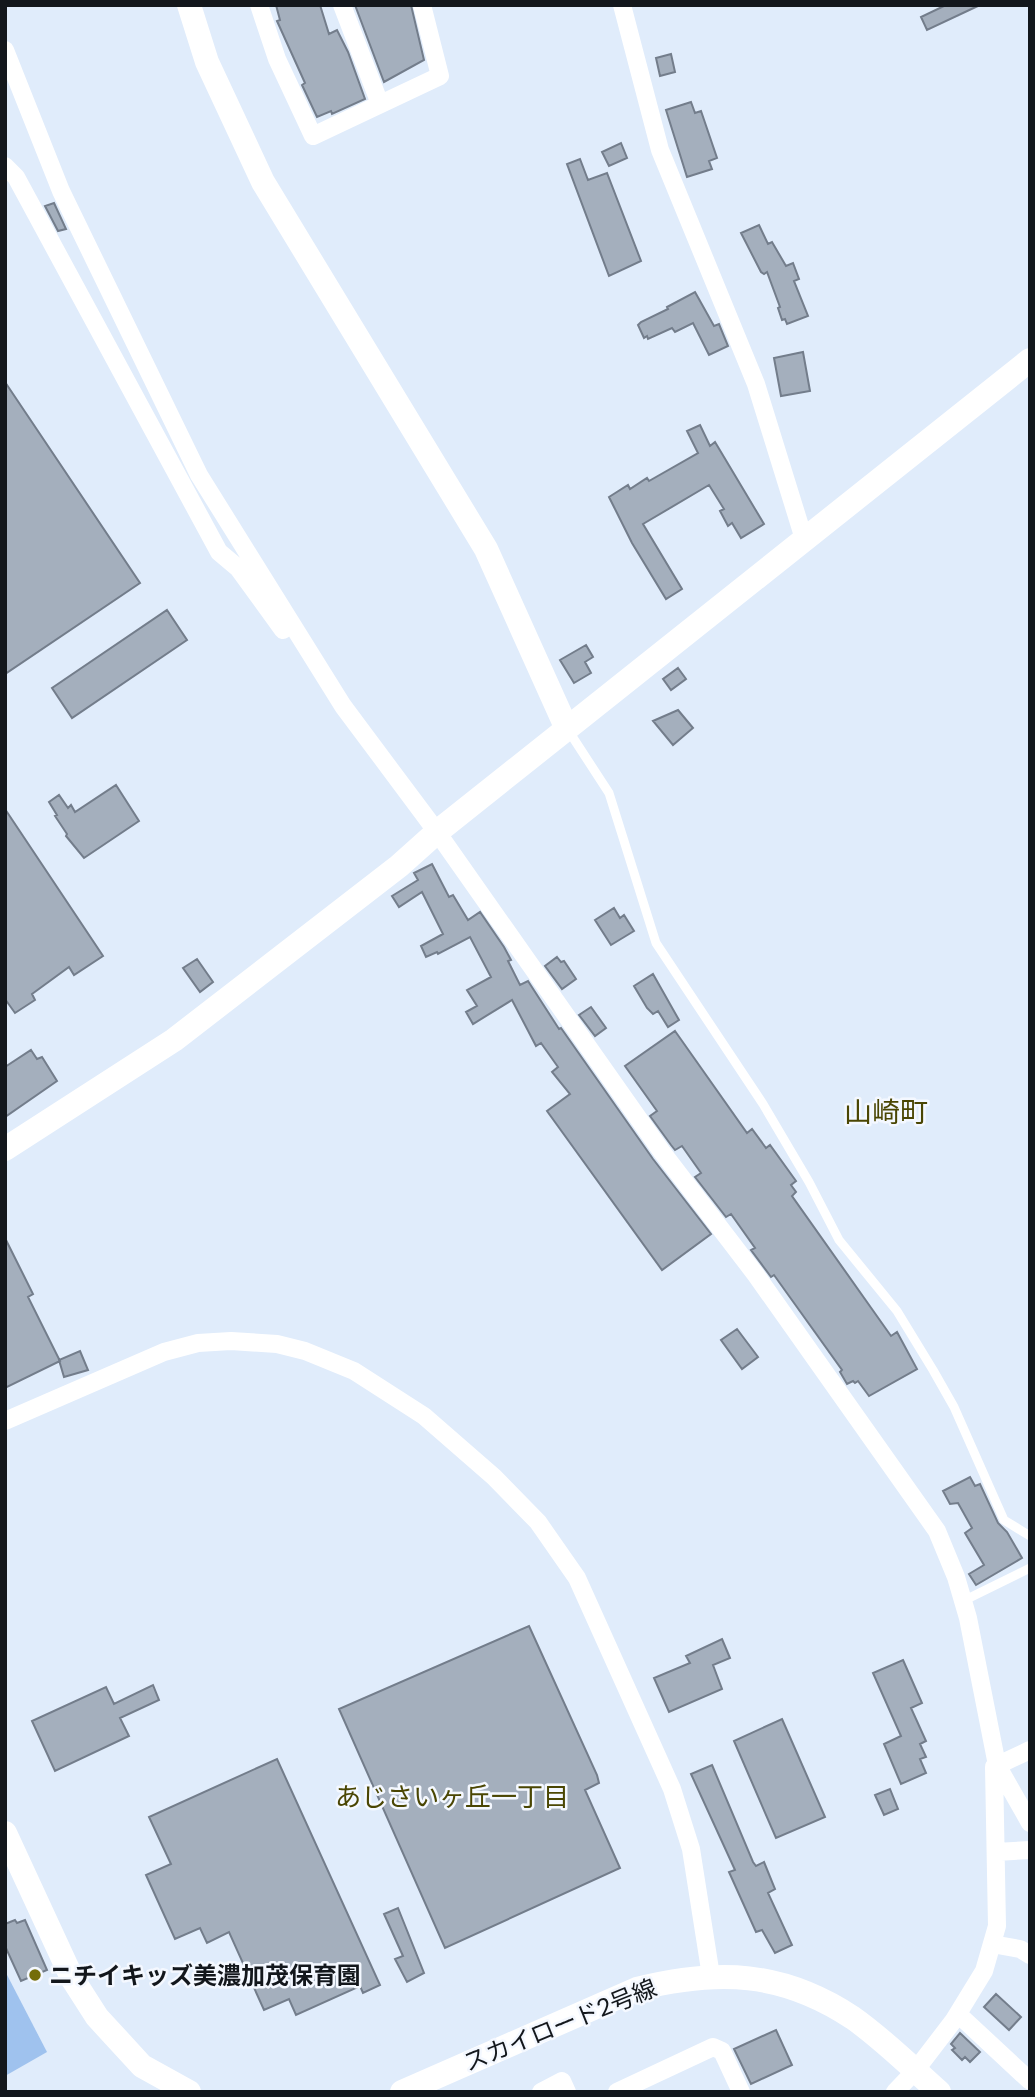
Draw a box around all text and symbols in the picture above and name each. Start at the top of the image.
district label: 山崎町 [844,1093,928,1132]
district label: あじさいヶ丘一丁目 [335,1779,569,1815]
place label: ニチイキッズ美濃加茂保育園 [49,1959,361,1992]
marker: ニチイキッズ美濃加茂保育園 [27,1967,43,1983]
street label: スカイロード2号線 [458,1971,662,2079]

